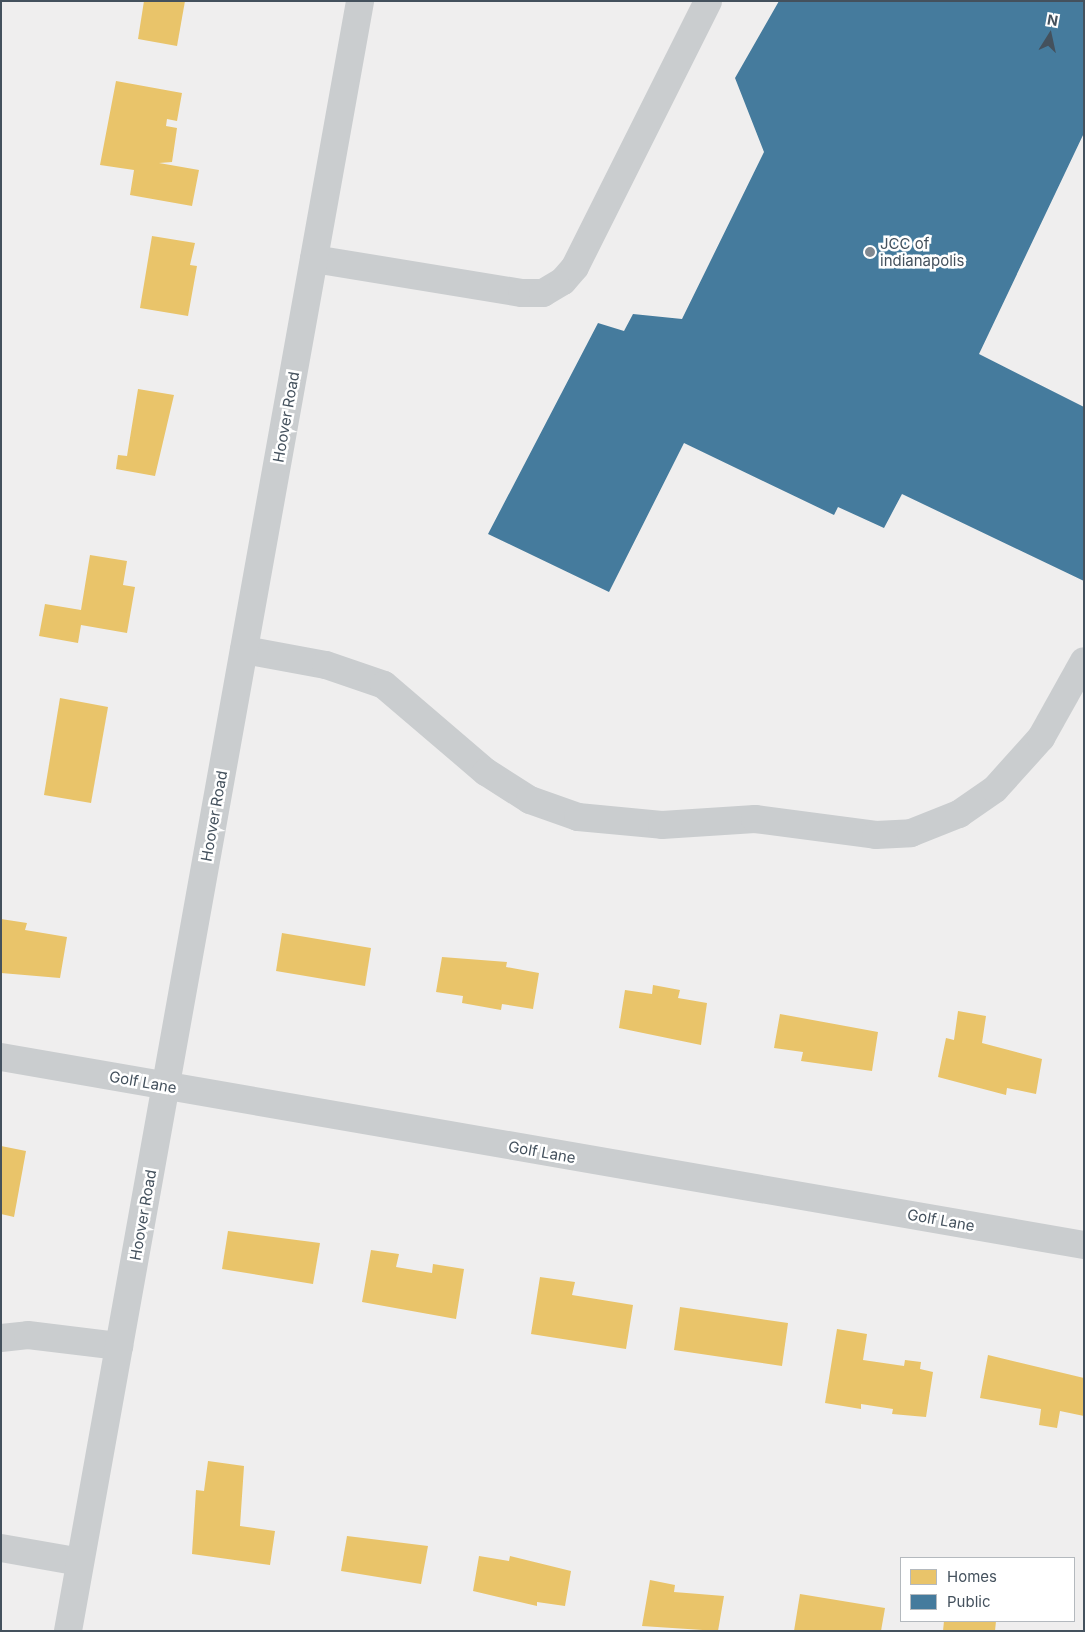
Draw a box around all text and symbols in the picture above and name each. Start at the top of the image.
north arrow [1025,10,1075,60]
text: N [1046,10,1059,29]
place label: JCC of indianapolis [880,234,964,269]
marker: JCC of indianapolis [864,246,876,258]
street label: Hoover Road [269,370,303,464]
street label: Hoover Road [197,769,231,863]
street label: Golf Lane [108,1067,178,1097]
street label: Golf Lane [507,1137,577,1167]
street label: Hoover Road [126,1168,160,1262]
street label: Golf Lane [906,1205,976,1235]
legend [900,1557,1075,1622]
text: Homes [947,1567,997,1586]
text: Public [947,1592,990,1611]

